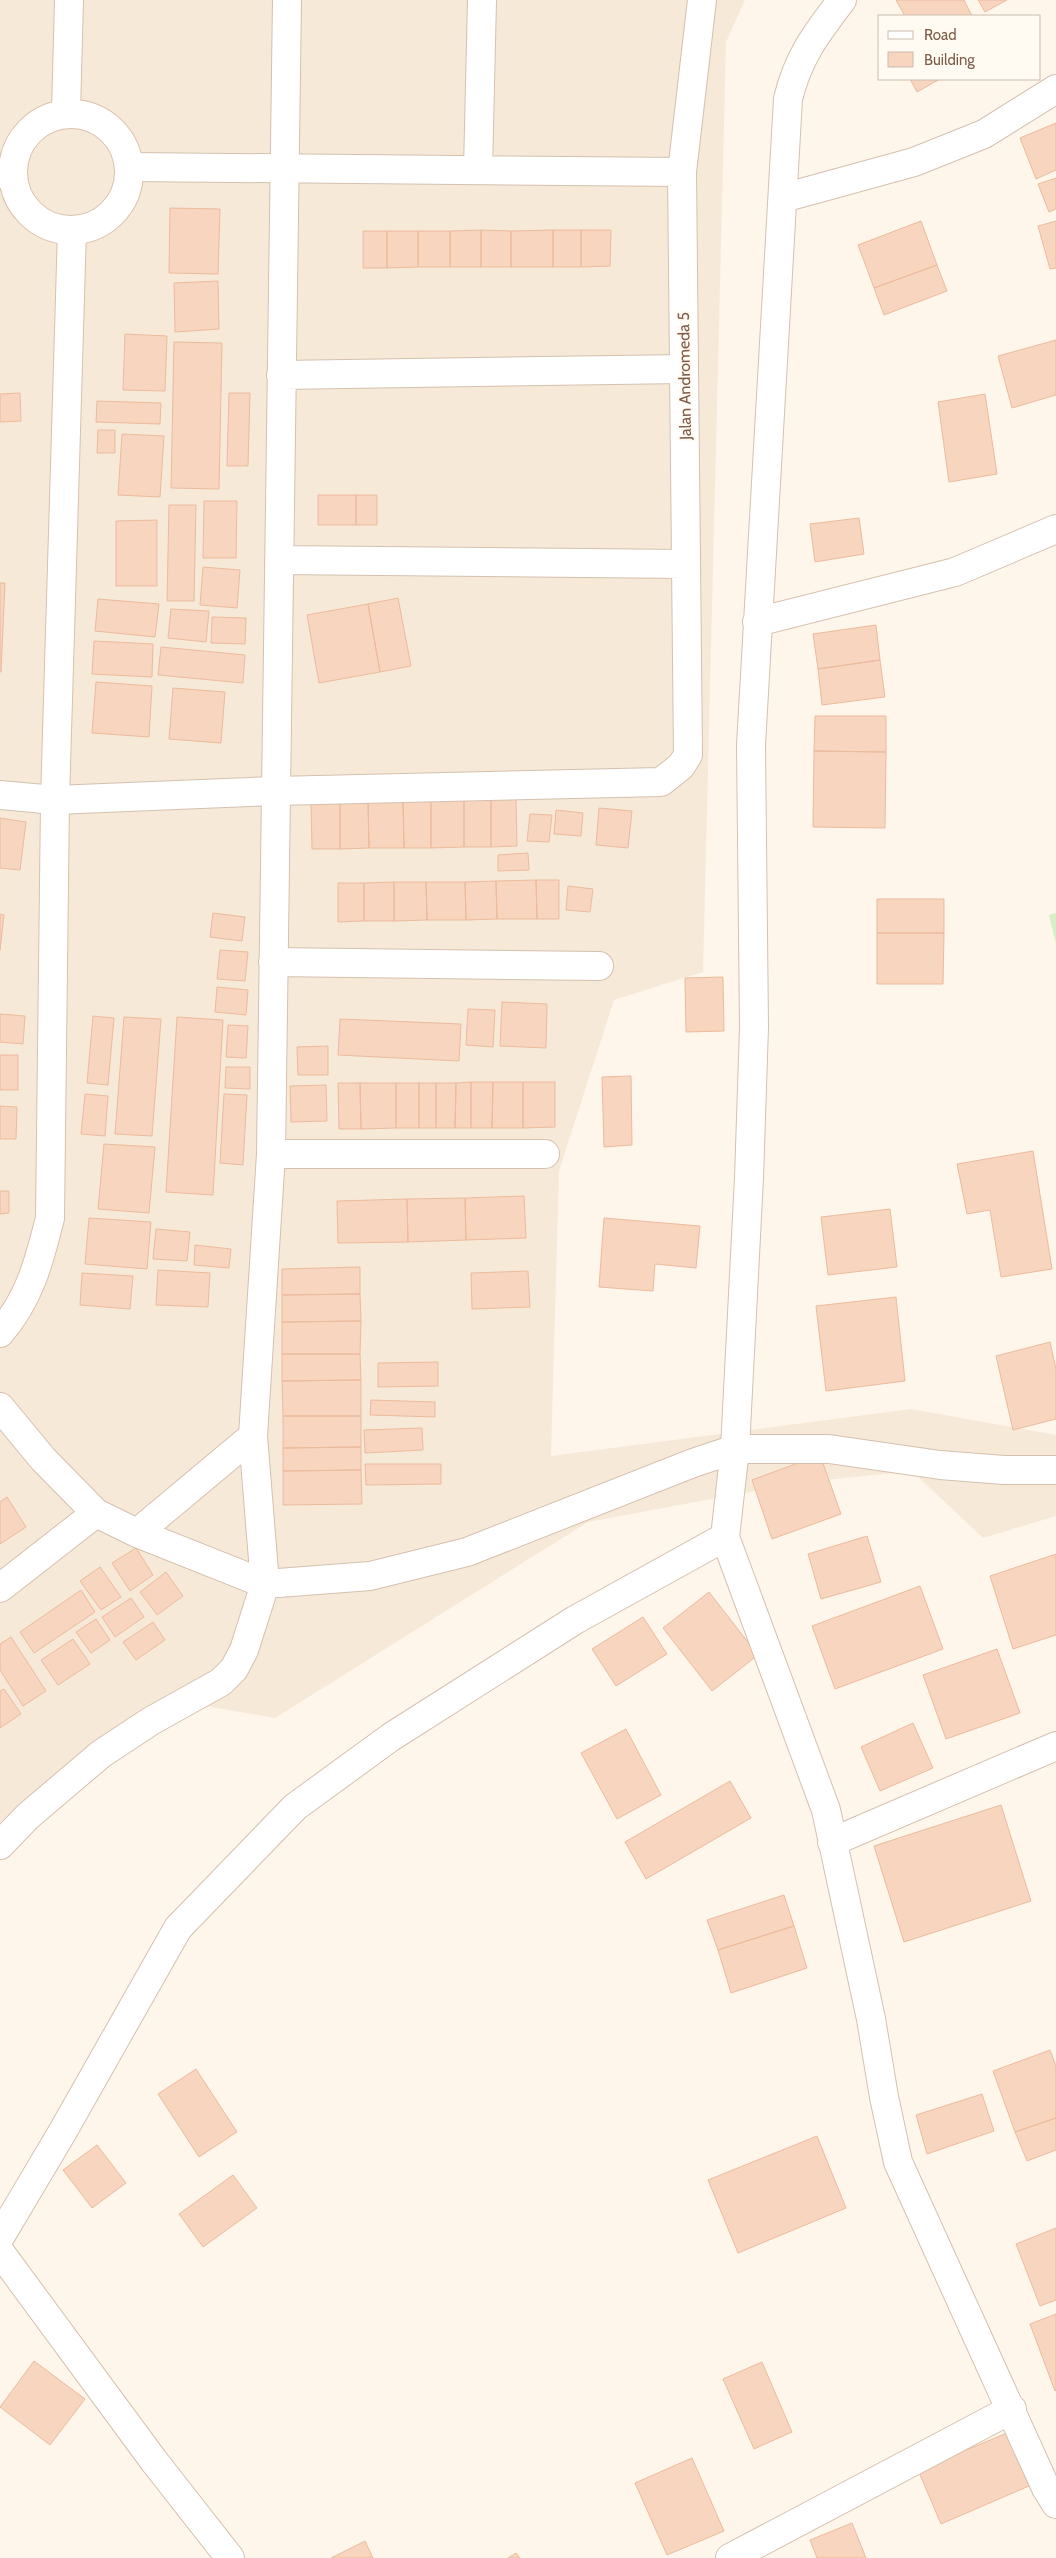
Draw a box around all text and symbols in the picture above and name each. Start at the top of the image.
legend [878,15,1041,80]
text: Road [924,26,957,44]
text: Building [924,51,975,69]
street label: Jalan Andromeda 5 [674,312,695,441]

